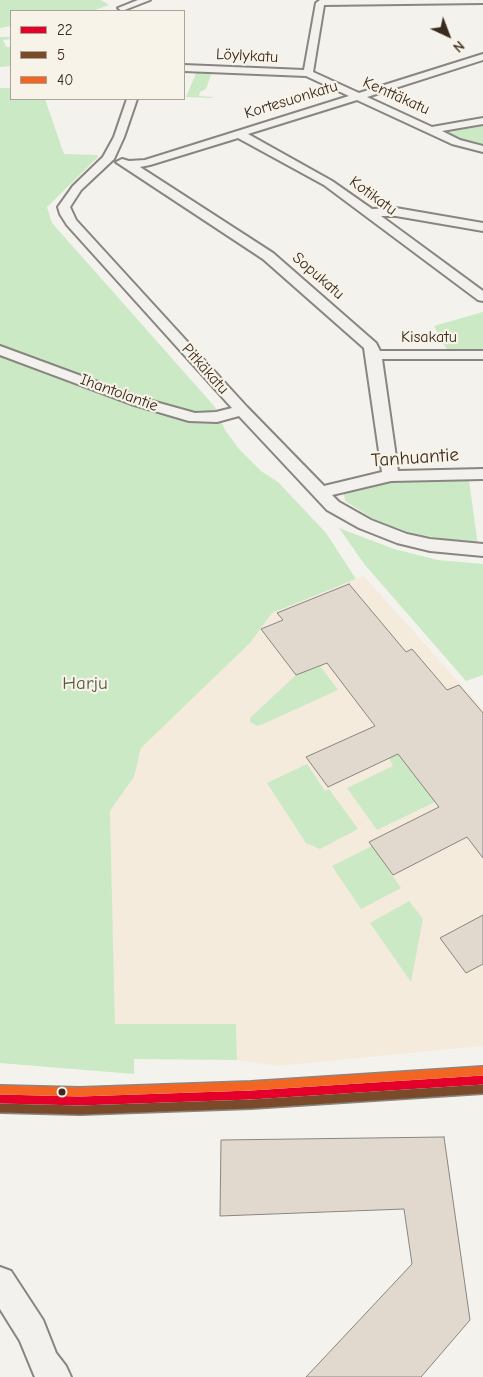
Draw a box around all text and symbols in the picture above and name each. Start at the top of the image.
legend [10,10,185,100]
north arrow [423,10,473,60]
text: 22 [57,21,73,39]
text: N [449,37,468,56]
street label: Löylykatu [215,45,279,67]
text: 5 [57,46,65,64]
text: 40 [57,71,73,89]
street label: Kenttäkatu [360,73,432,119]
street label: Kortesuonkatu [242,77,340,123]
street label: Kotikatu [346,172,400,220]
street label: Sopukatu [288,248,348,304]
street label: Kisakatu [401,327,457,347]
street label: Pitkäkatu [177,340,233,398]
street label: Ihantolantie [77,370,161,416]
street label: Tanhuantie [370,444,460,472]
park label: Harju [62,673,108,695]
unlabelled marker [57,1087,67,1097]

